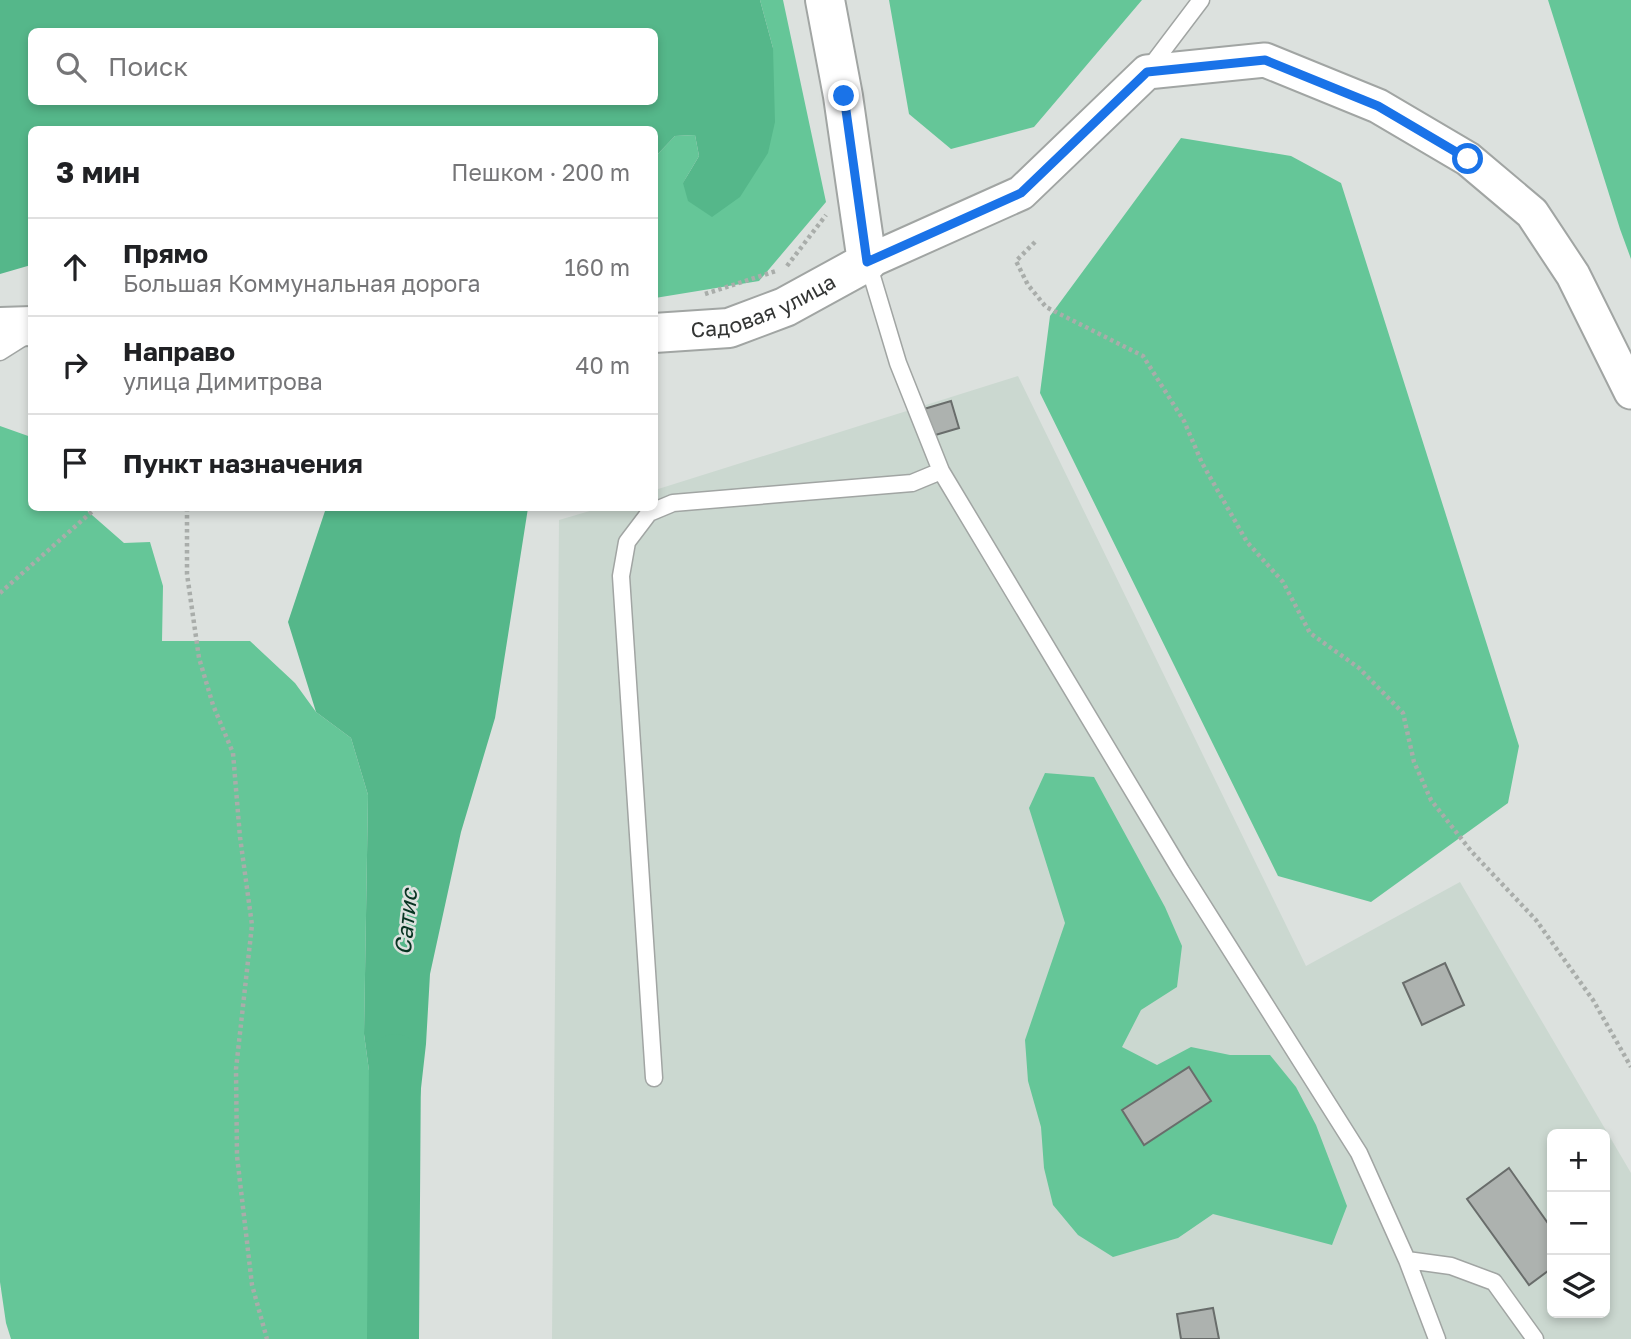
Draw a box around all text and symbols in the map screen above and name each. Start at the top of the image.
search box [28,28,658,105]
icon: search [52,48,90,86]
text: Поиск [108,51,188,82]
route end [828,80,859,111]
route start [1452,143,1483,174]
text: 3 мин [56,154,140,190]
text: Пешком · 200 m [451,158,630,186]
text: Прямо [123,238,208,269]
icon: ahead [56,248,94,286]
text: 160 m [565,253,630,281]
street label: Садовая улица [690,268,840,343]
text: Большая Коммунальная дорога [123,269,481,297]
text: Направо [123,336,235,367]
icon: right [56,346,94,384]
text: 40 m [576,351,630,379]
text: улица Димитрова [123,367,323,395]
icon: arrive [56,444,94,482]
text: Пункт назначения [123,448,363,479]
water label: Сатис [388,886,423,956]
map controls [1547,1129,1610,1318]
button: + [1547,1129,1610,1192]
button: − [1547,1192,1610,1255]
button: layers [1547,1255,1610,1318]

